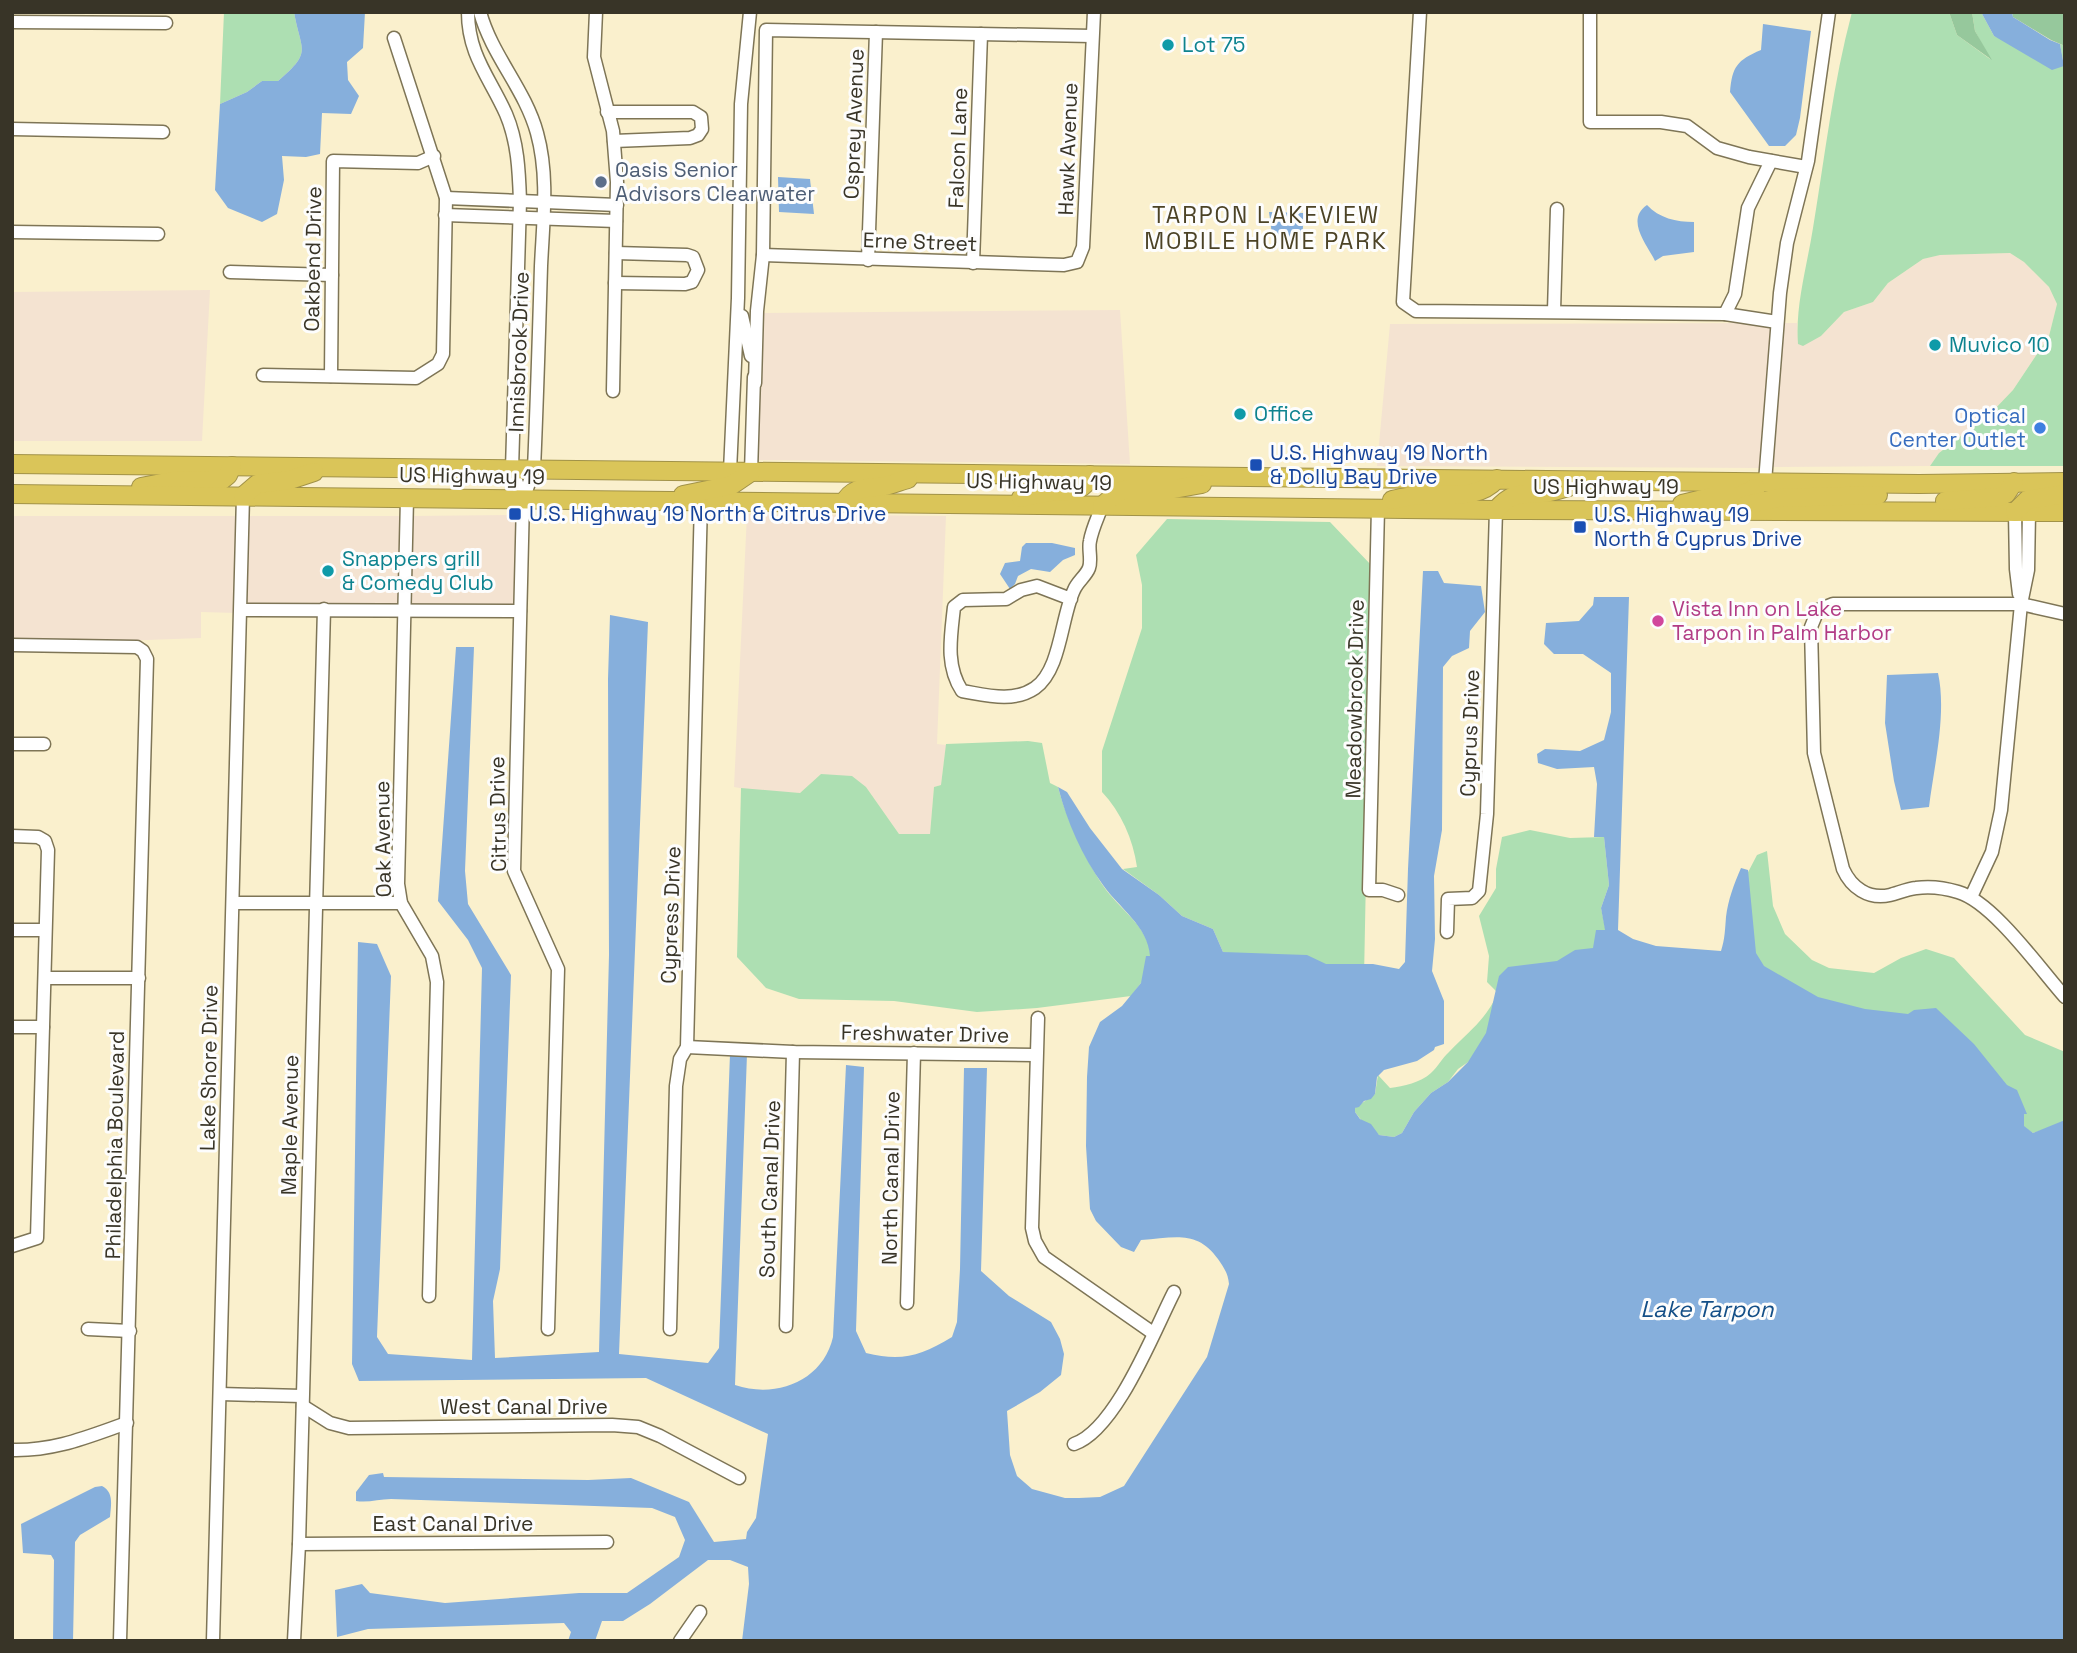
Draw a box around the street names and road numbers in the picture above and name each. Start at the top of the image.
street label: Osprey Avenue [837,48,870,200]
street label: Hawk Avenue [1052,82,1083,216]
street label: Falcon Lane [942,87,973,209]
street label: Oakbend Drive [298,186,327,332]
street label: Erne Street [862,226,978,257]
street label: Innisbrook Drive [502,271,535,433]
street label: US Highway 19 [399,461,545,490]
street label: US Highway 19 [966,467,1112,496]
street label: US Highway 19 [1533,473,1679,500]
street label: Meadowbrook Drive [1339,599,1370,799]
street label: Cyprus Drive [1454,669,1485,797]
street label: Citrus Drive [483,756,512,872]
street label: Oak Avenue [368,780,397,898]
street label: Cypress Drive [655,846,686,984]
street label: Lake Shore Drive [194,985,223,1151]
street label: Freshwater Drive [841,1019,1010,1048]
street label: Philadelphia Boulevard [99,1030,130,1260]
street label: Maple Avenue [275,1054,304,1196]
street label: North Canal Drive [875,1091,906,1265]
street label: South Canal Drive [753,1100,786,1278]
street label: West Canal Drive [440,1393,608,1420]
street label: East Canal Drive [372,1510,534,1537]

